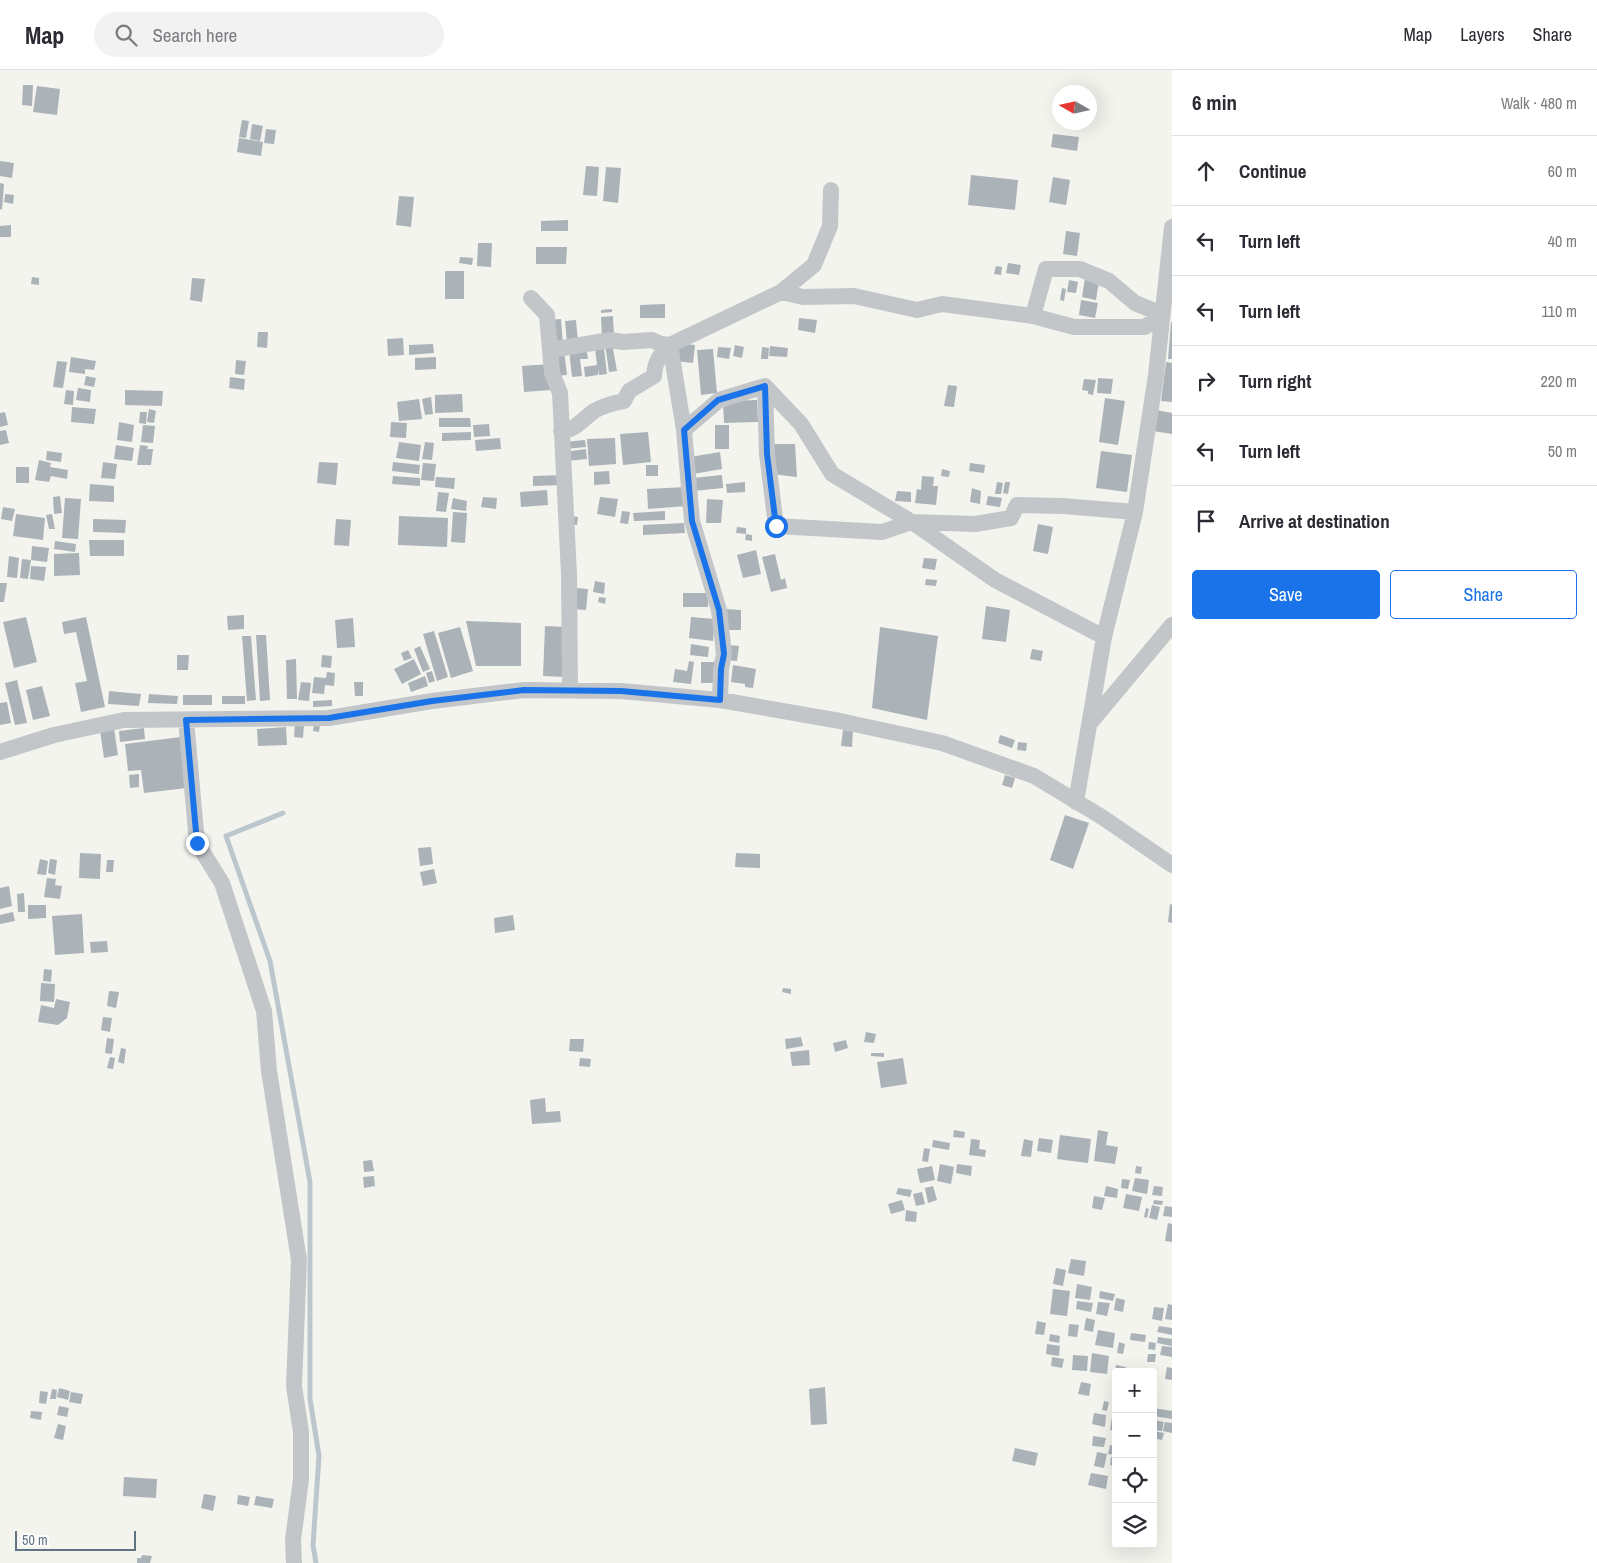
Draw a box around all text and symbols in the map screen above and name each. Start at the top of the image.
search box [94,12,444,57]
text: Map [25,19,64,51]
icon: search [112,21,140,49]
text: Search here [152,22,237,48]
text: Map [1404,22,1432,47]
text: Layers [1460,22,1505,47]
text: Share [1533,22,1572,47]
north arrow [1052,85,1097,130]
text: 6 min [1192,88,1237,117]
text: Walk · 480 m [1501,92,1577,114]
icon: ahead [1192,157,1220,185]
text: Continue [1239,158,1307,184]
text: 60 m [1548,160,1577,182]
icon: left [1192,227,1220,255]
text: Turn left [1239,228,1300,254]
text: 40 m [1548,230,1577,252]
icon: left [1192,297,1220,325]
text: Turn left [1239,298,1300,324]
text: 110 m [1541,300,1577,322]
icon: right [1192,367,1220,395]
text: Turn right [1239,368,1311,394]
text: 220 m [1541,370,1577,392]
icon: left [1192,437,1220,465]
text: Turn left [1239,438,1300,464]
text: 50 m [1548,440,1577,462]
icon: arrive [1192,507,1220,535]
text: Arrive at destination [1239,508,1390,534]
route start [765,515,788,538]
button: Save [1192,570,1380,619]
button: Share [1390,570,1577,619]
route end [186,832,209,855]
map controls [1112,1368,1157,1548]
button: + [1112,1368,1157,1413]
button: − [1112,1413,1157,1458]
button: locate [1112,1458,1157,1503]
button: layers [1112,1503,1157,1548]
scale bar [15,1528,136,1551]
text: 50 m [22,1531,48,1549]

